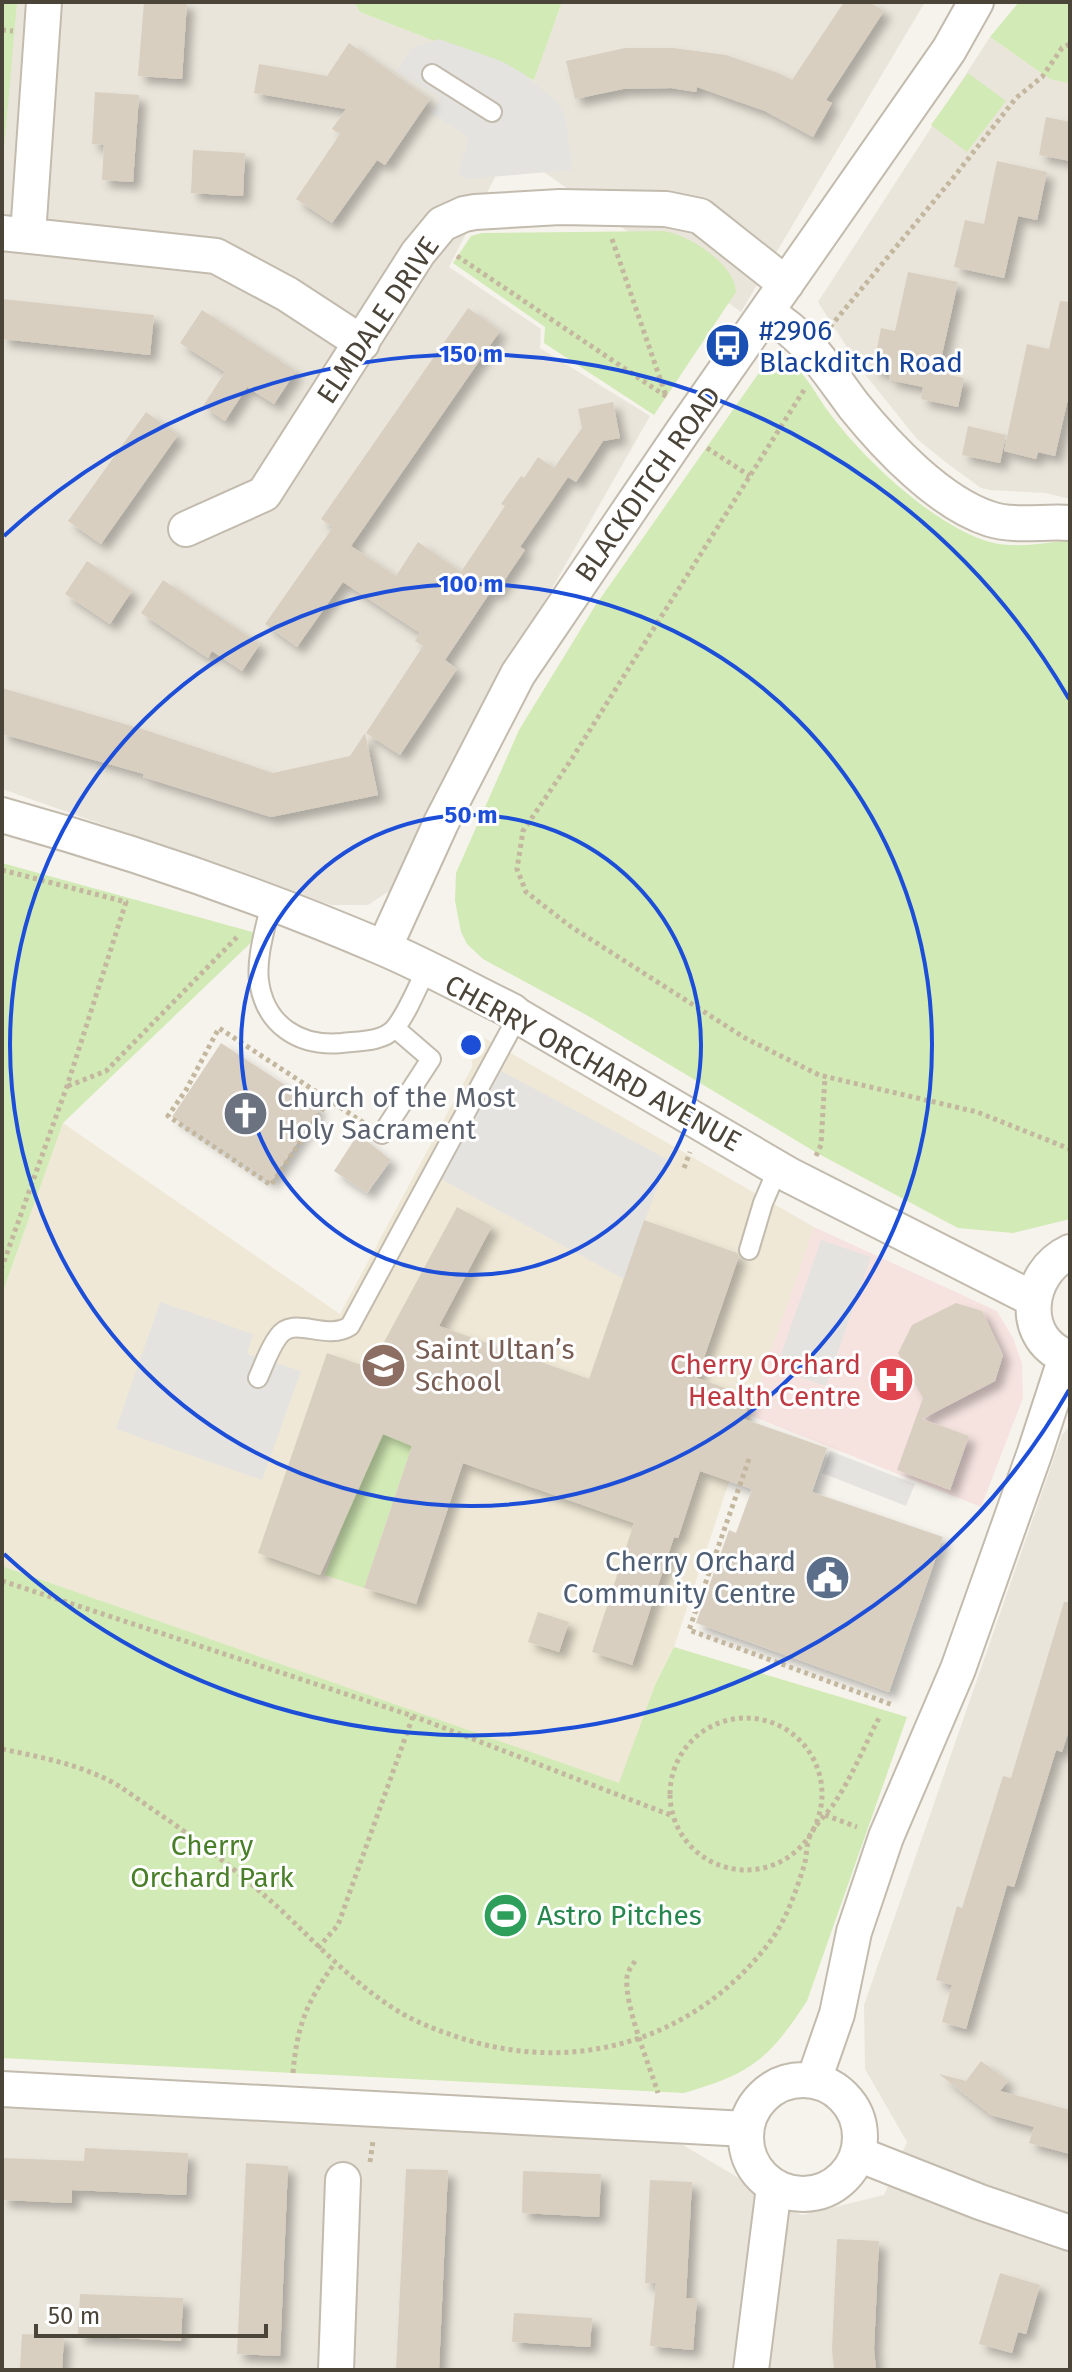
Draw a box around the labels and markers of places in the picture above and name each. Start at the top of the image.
place label: #2906 Blackditch Road [759,314,963,379]
bus stop icon: #2906 Blackditch Road [704,322,752,370]
centre of rings [457,1031,485,1059]
place label: Church of the Most Holy Sacrament [277,1081,517,1146]
church icon: Church of the Most Holy Sacrament [222,1089,270,1137]
place label: Saint Ultan’s School [415,1333,575,1398]
school or university icon: Saint Ultan’s School [360,1341,408,1389]
place label: Cherry Orchard Health Centre [670,1348,861,1413]
hospital icon: Cherry Orchard Health Centre [868,1356,916,1404]
place label: Cherry Orchard Community Centre [563,1545,796,1610]
public building icon: Cherry Orchard Community Centre [803,1553,851,1601]
sports icon: Astro Pitches [482,1891,530,1939]
place label: Astro Pitches [537,1899,702,1932]

